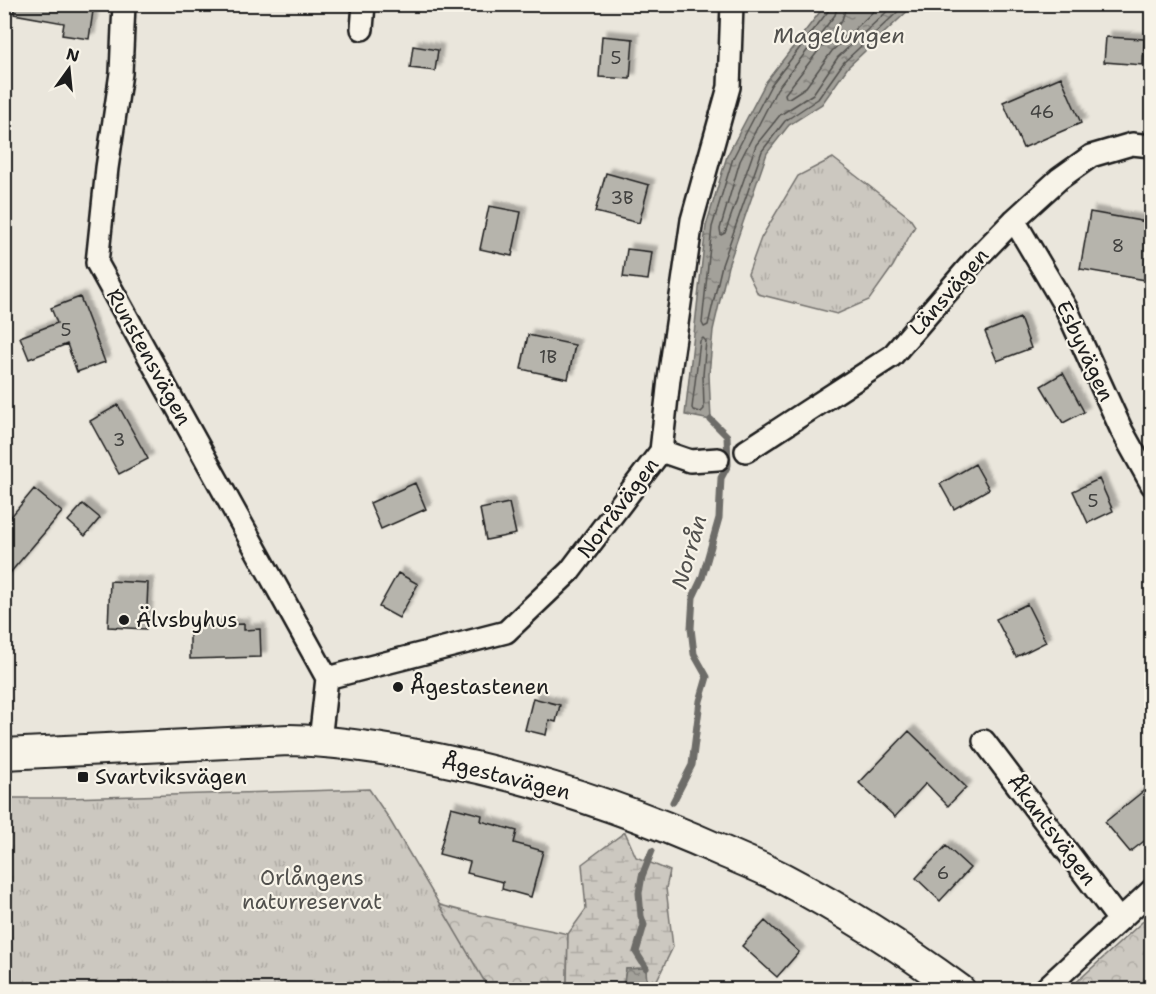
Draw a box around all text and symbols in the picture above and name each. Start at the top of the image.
water label: Magelungen [773,21,905,50]
north arrow [39,39,99,99]
text: N [64,43,82,67]
house number: 5 [610,46,622,70]
house number: 46 [1030,100,1054,124]
house number: 3B [610,186,634,210]
house number: 8 [1112,234,1124,258]
street label: Länsvägen [903,242,995,342]
street label: Runstensvägen [100,283,198,431]
street label: Esbyvägen [1049,296,1121,406]
house number: 5 [60,318,72,342]
house number: 1B [539,345,557,369]
house number: 3 [113,428,125,452]
street label: Norråvägen [571,452,665,564]
house number: 5 [1087,489,1099,513]
water label: Norrån [665,512,713,592]
place label: Älvsbyhus [136,606,238,634]
marker: Älvsbyhus [117,613,131,627]
place label: Ågestastenen [410,672,549,701]
marker: Ågestastenen [391,680,405,694]
street label: Ågestavägen [439,747,574,807]
place label: Svartviksvägen [95,763,247,791]
street label: Åkantsvägen [1001,768,1104,891]
marker: Svartviksvägen [76,770,90,784]
house number: 6 [937,861,949,885]
park label: Orlångens naturreservat [242,864,382,916]

